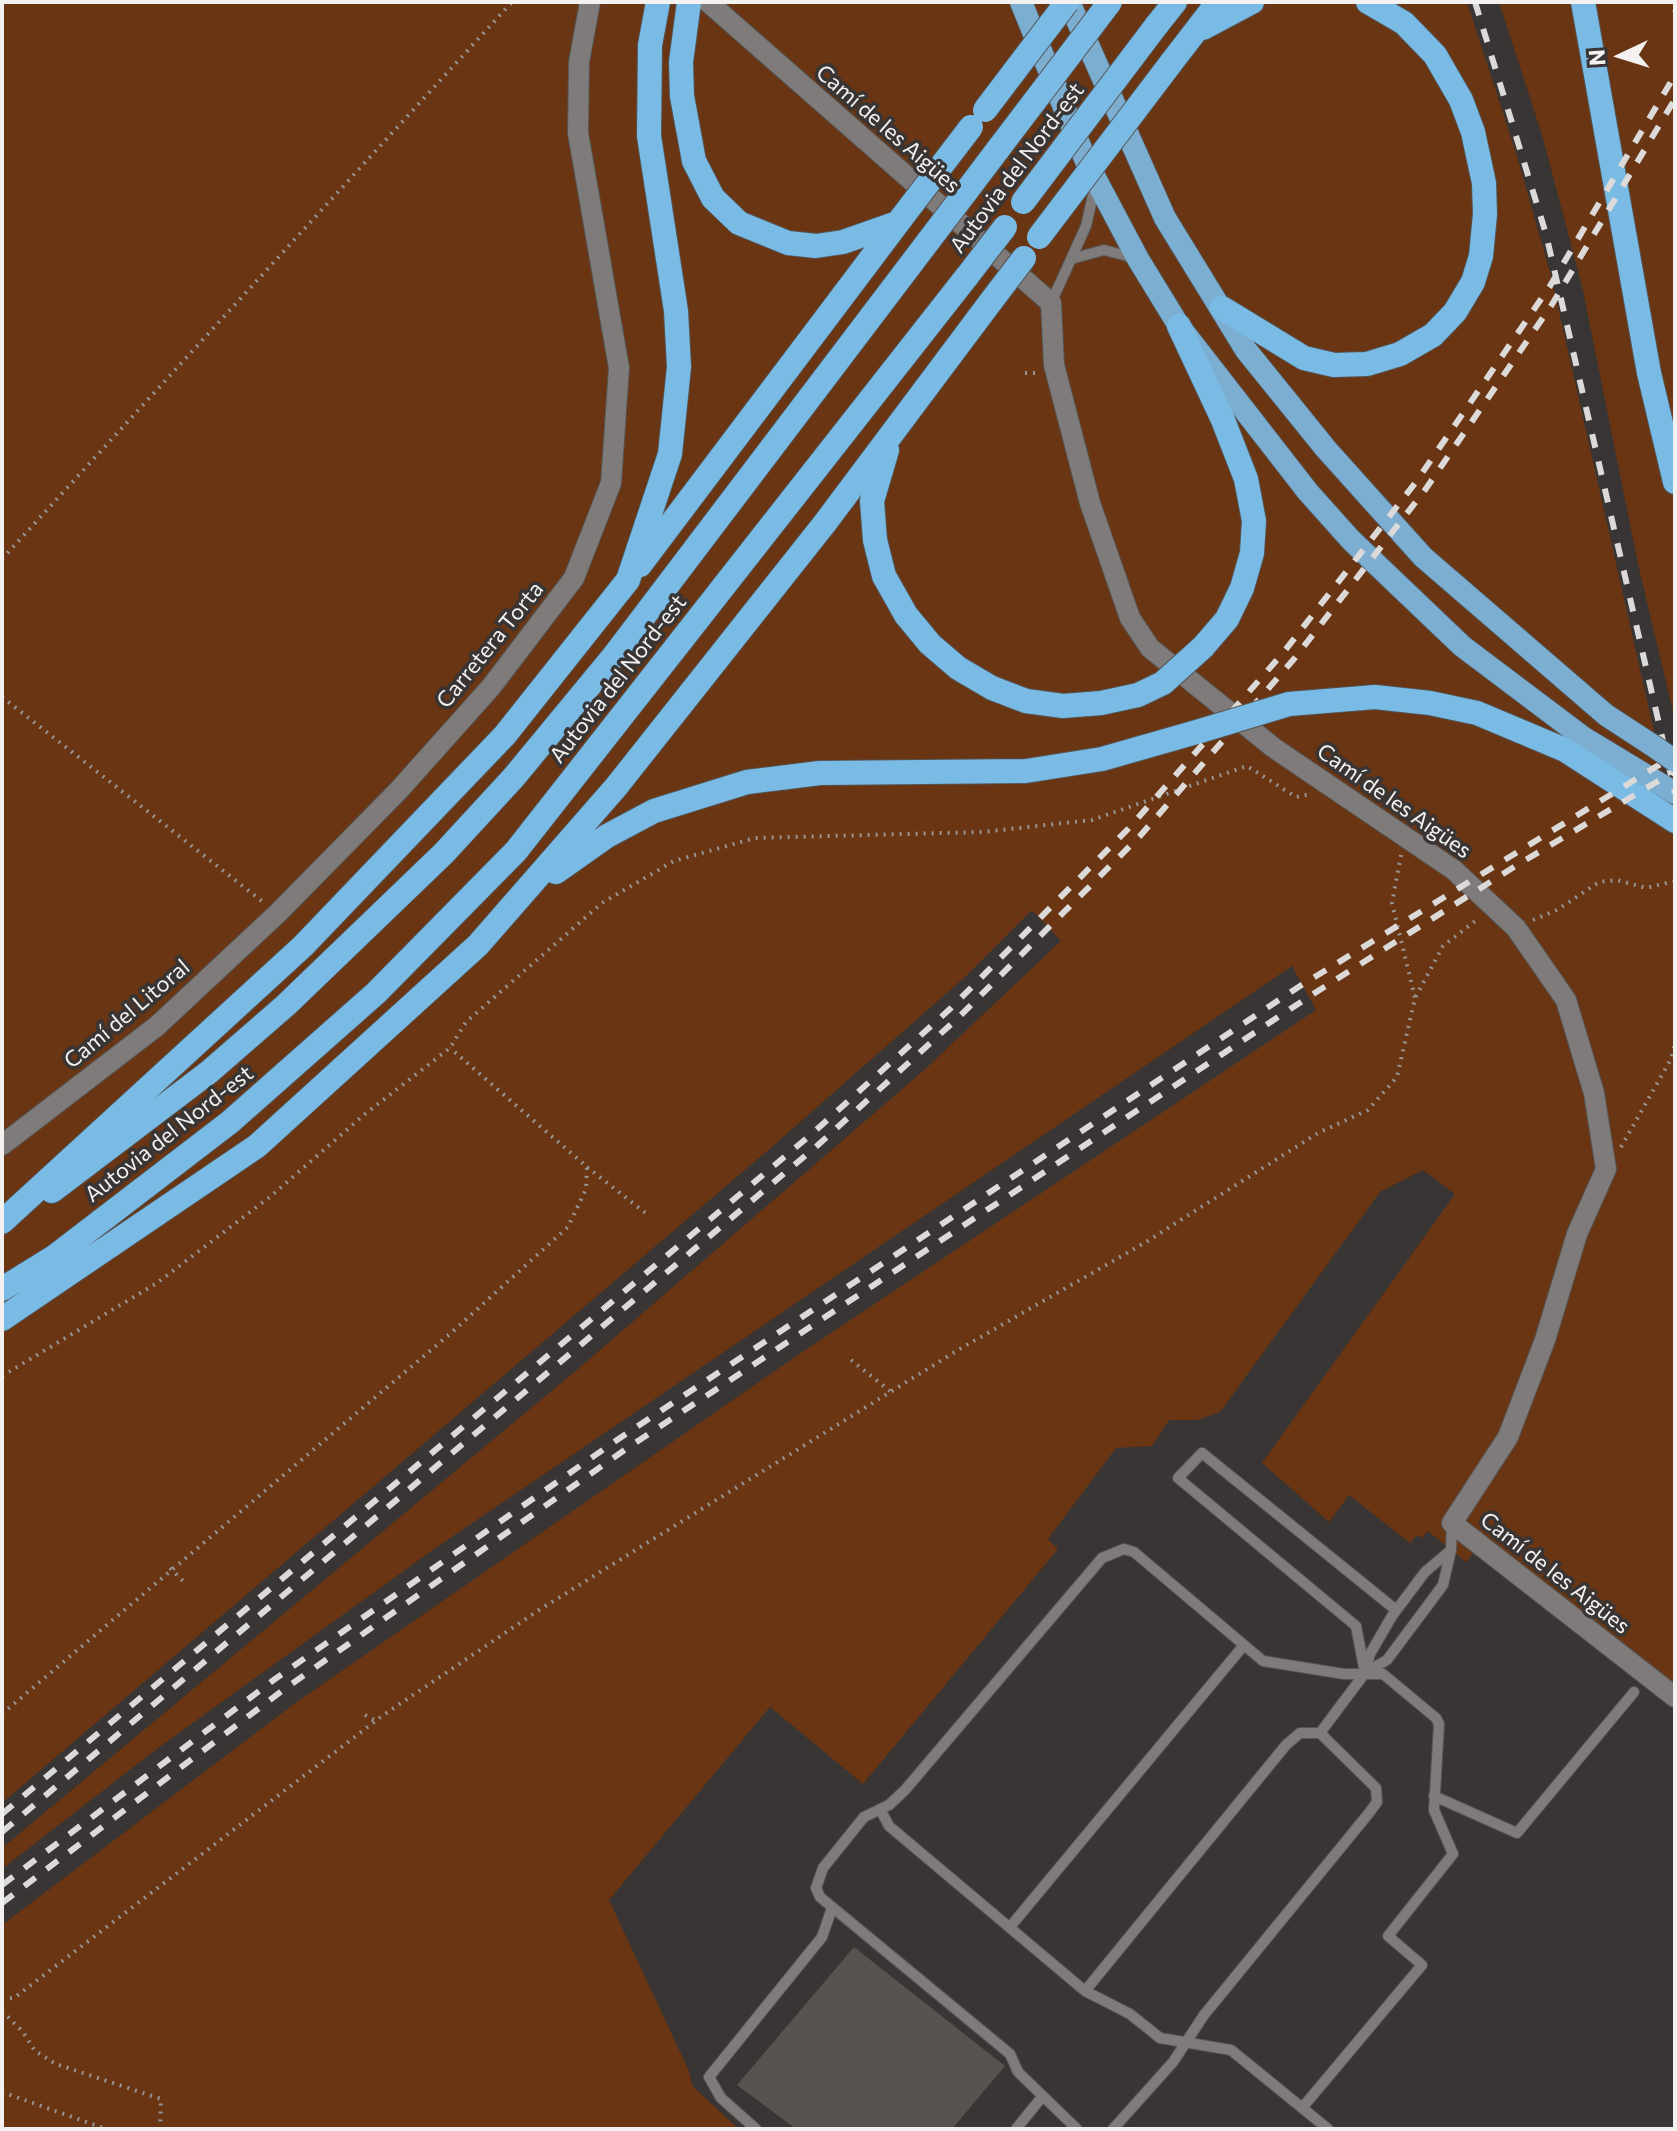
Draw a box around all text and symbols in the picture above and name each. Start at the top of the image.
north arrow [1581,16,1661,96]
text: N [1583,49,1611,67]
street label: Camí de les Aigües [811,59,965,199]
street label: Autovia del Nord-est [944,78,1090,258]
street label: Carretera Torta [431,577,549,713]
street label: Autovia del Nord-est [544,590,692,768]
street label: Camí de les Aigües [1312,738,1476,864]
street label: Camí del Litoral [59,954,195,1074]
street label: Autovia del Nord-est [80,1060,258,1208]
street label: Camí de les Aigües [1475,1507,1635,1639]

